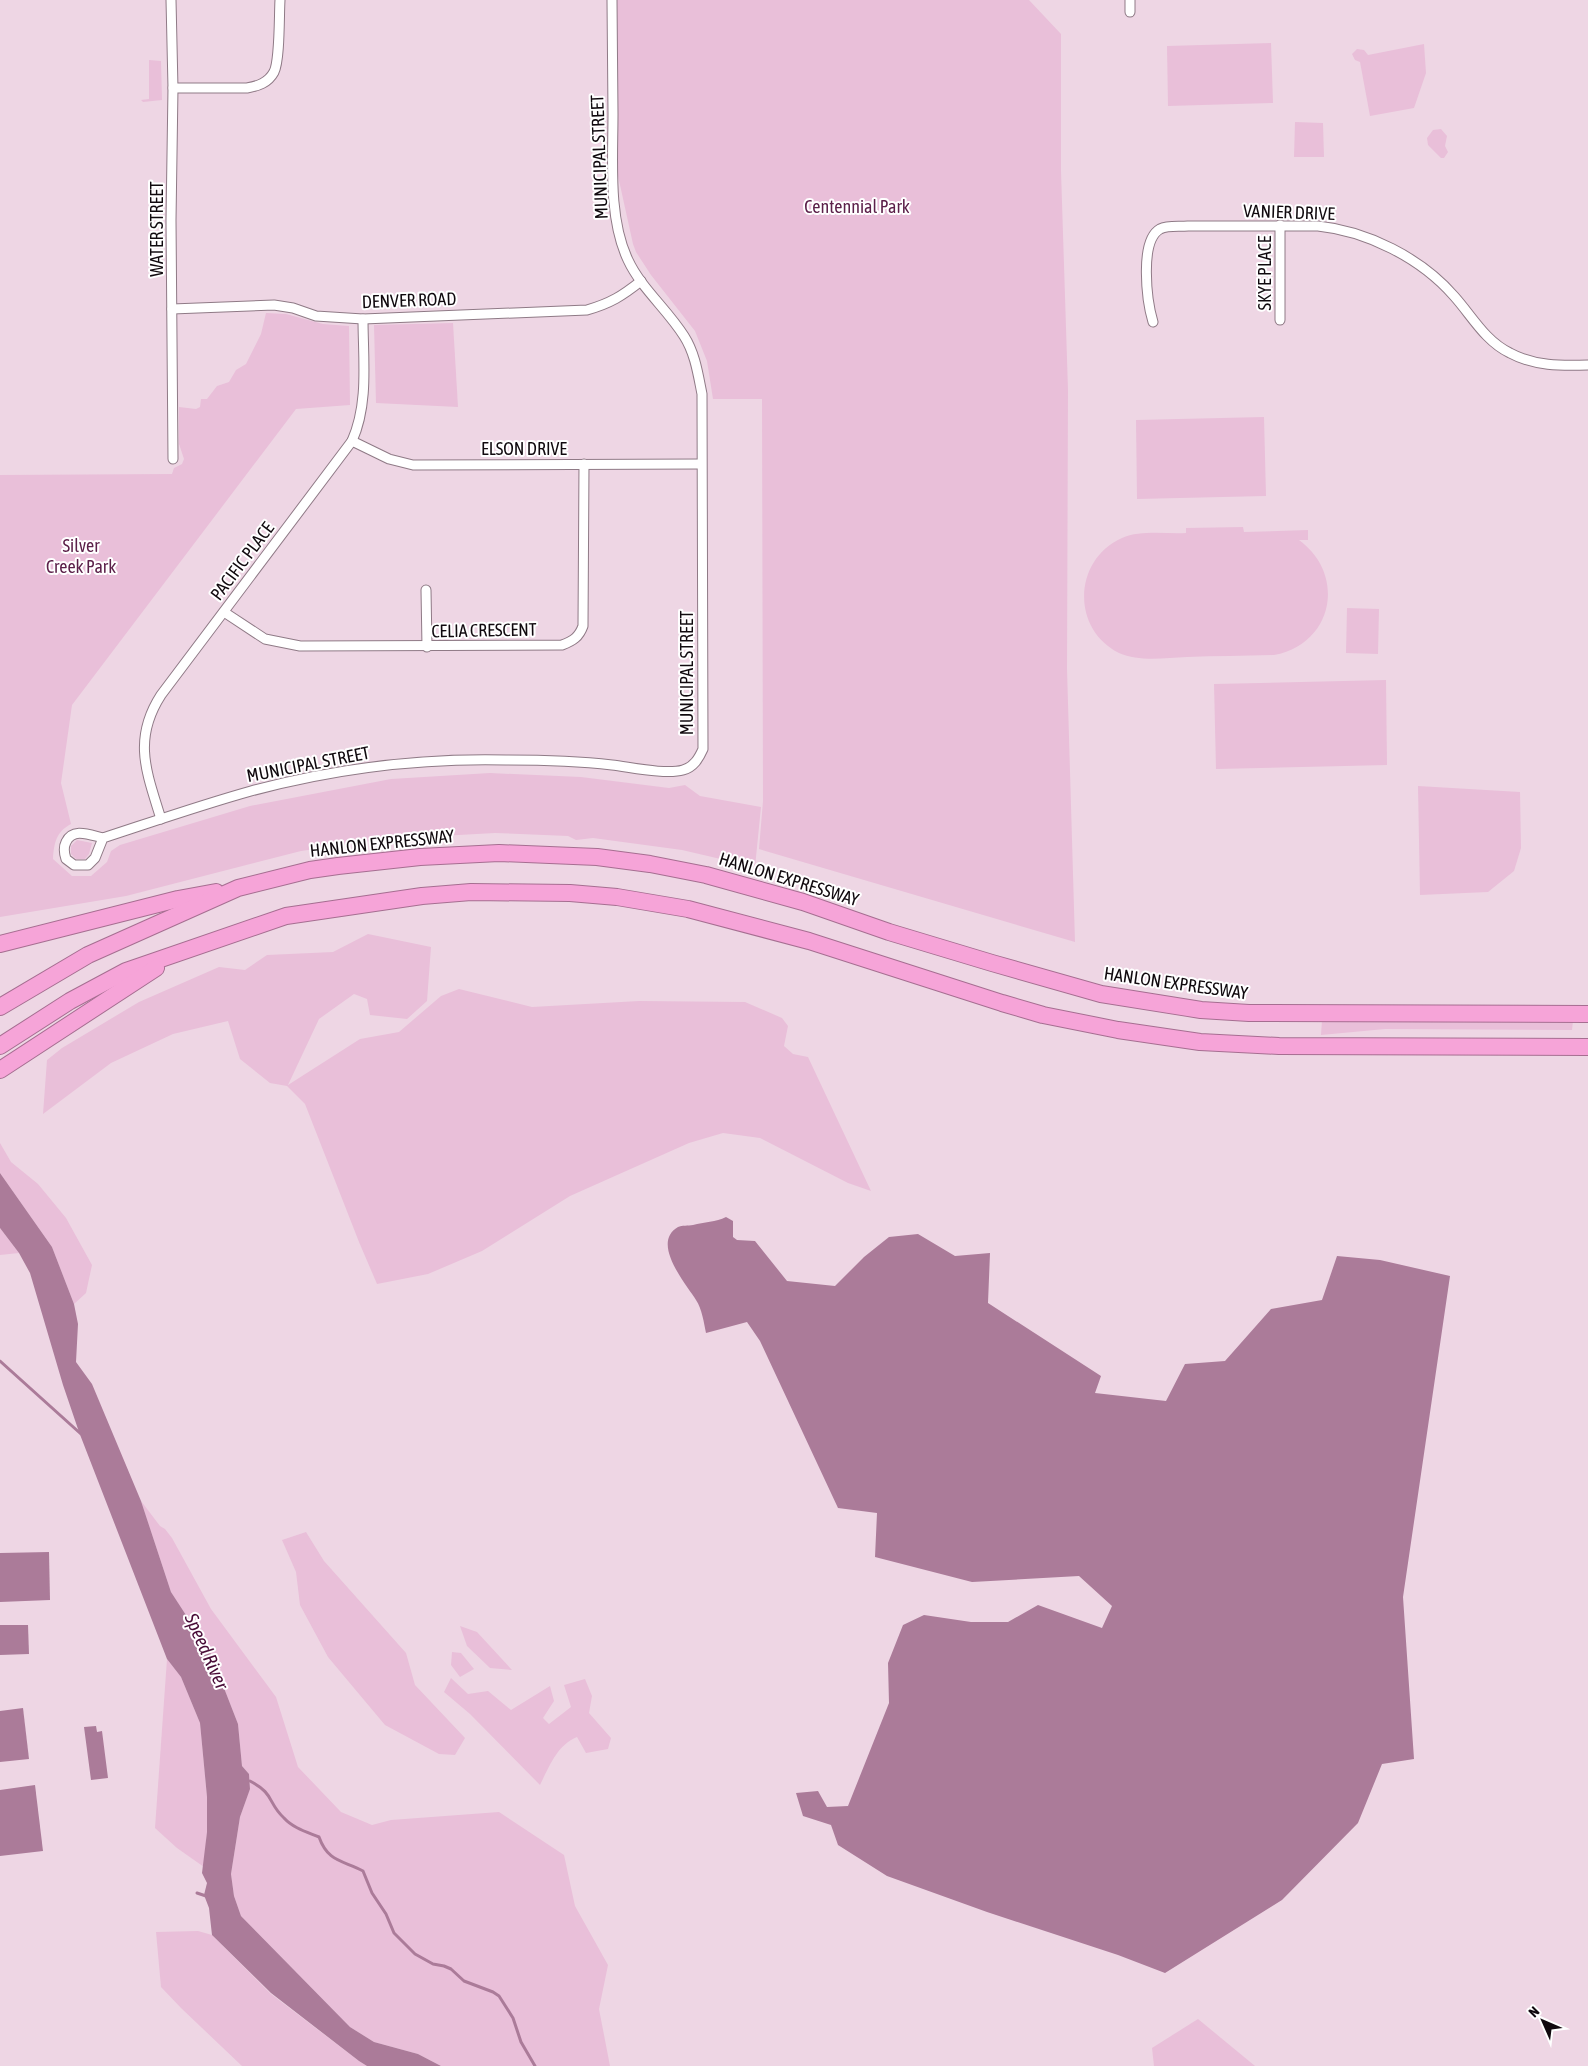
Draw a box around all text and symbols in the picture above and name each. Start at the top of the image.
street label: MUNICIPAL STREET [586,94,612,220]
street label: WATER STREET [146,181,167,277]
park label: Centennial Park [804,196,910,217]
street label: VANIER DRIVE [1243,200,1336,224]
street label: SKYE PLACE [1254,235,1275,310]
street label: DENVER ROAD [361,288,457,312]
street label: ELSON DRIVE [481,438,567,459]
street label: PACIFIC PLACE [206,518,278,604]
park label: Silver Creek Park [46,535,116,577]
street label: MUNICIPAL STREET [676,611,697,735]
street label: CELIA CRESCENT [431,619,537,641]
street label: MUNICIPAL STREET [245,742,371,786]
street label: HANLON EXPRESSWAY [309,825,455,861]
street label: HANLON EXPRESSWAY [717,848,861,910]
street label: HANLON EXPRESSWAY [1103,963,1249,1003]
water label: Speed River [180,1609,234,1694]
north arrow [1518,1996,1568,2046]
text: N [1525,2003,1542,2020]

